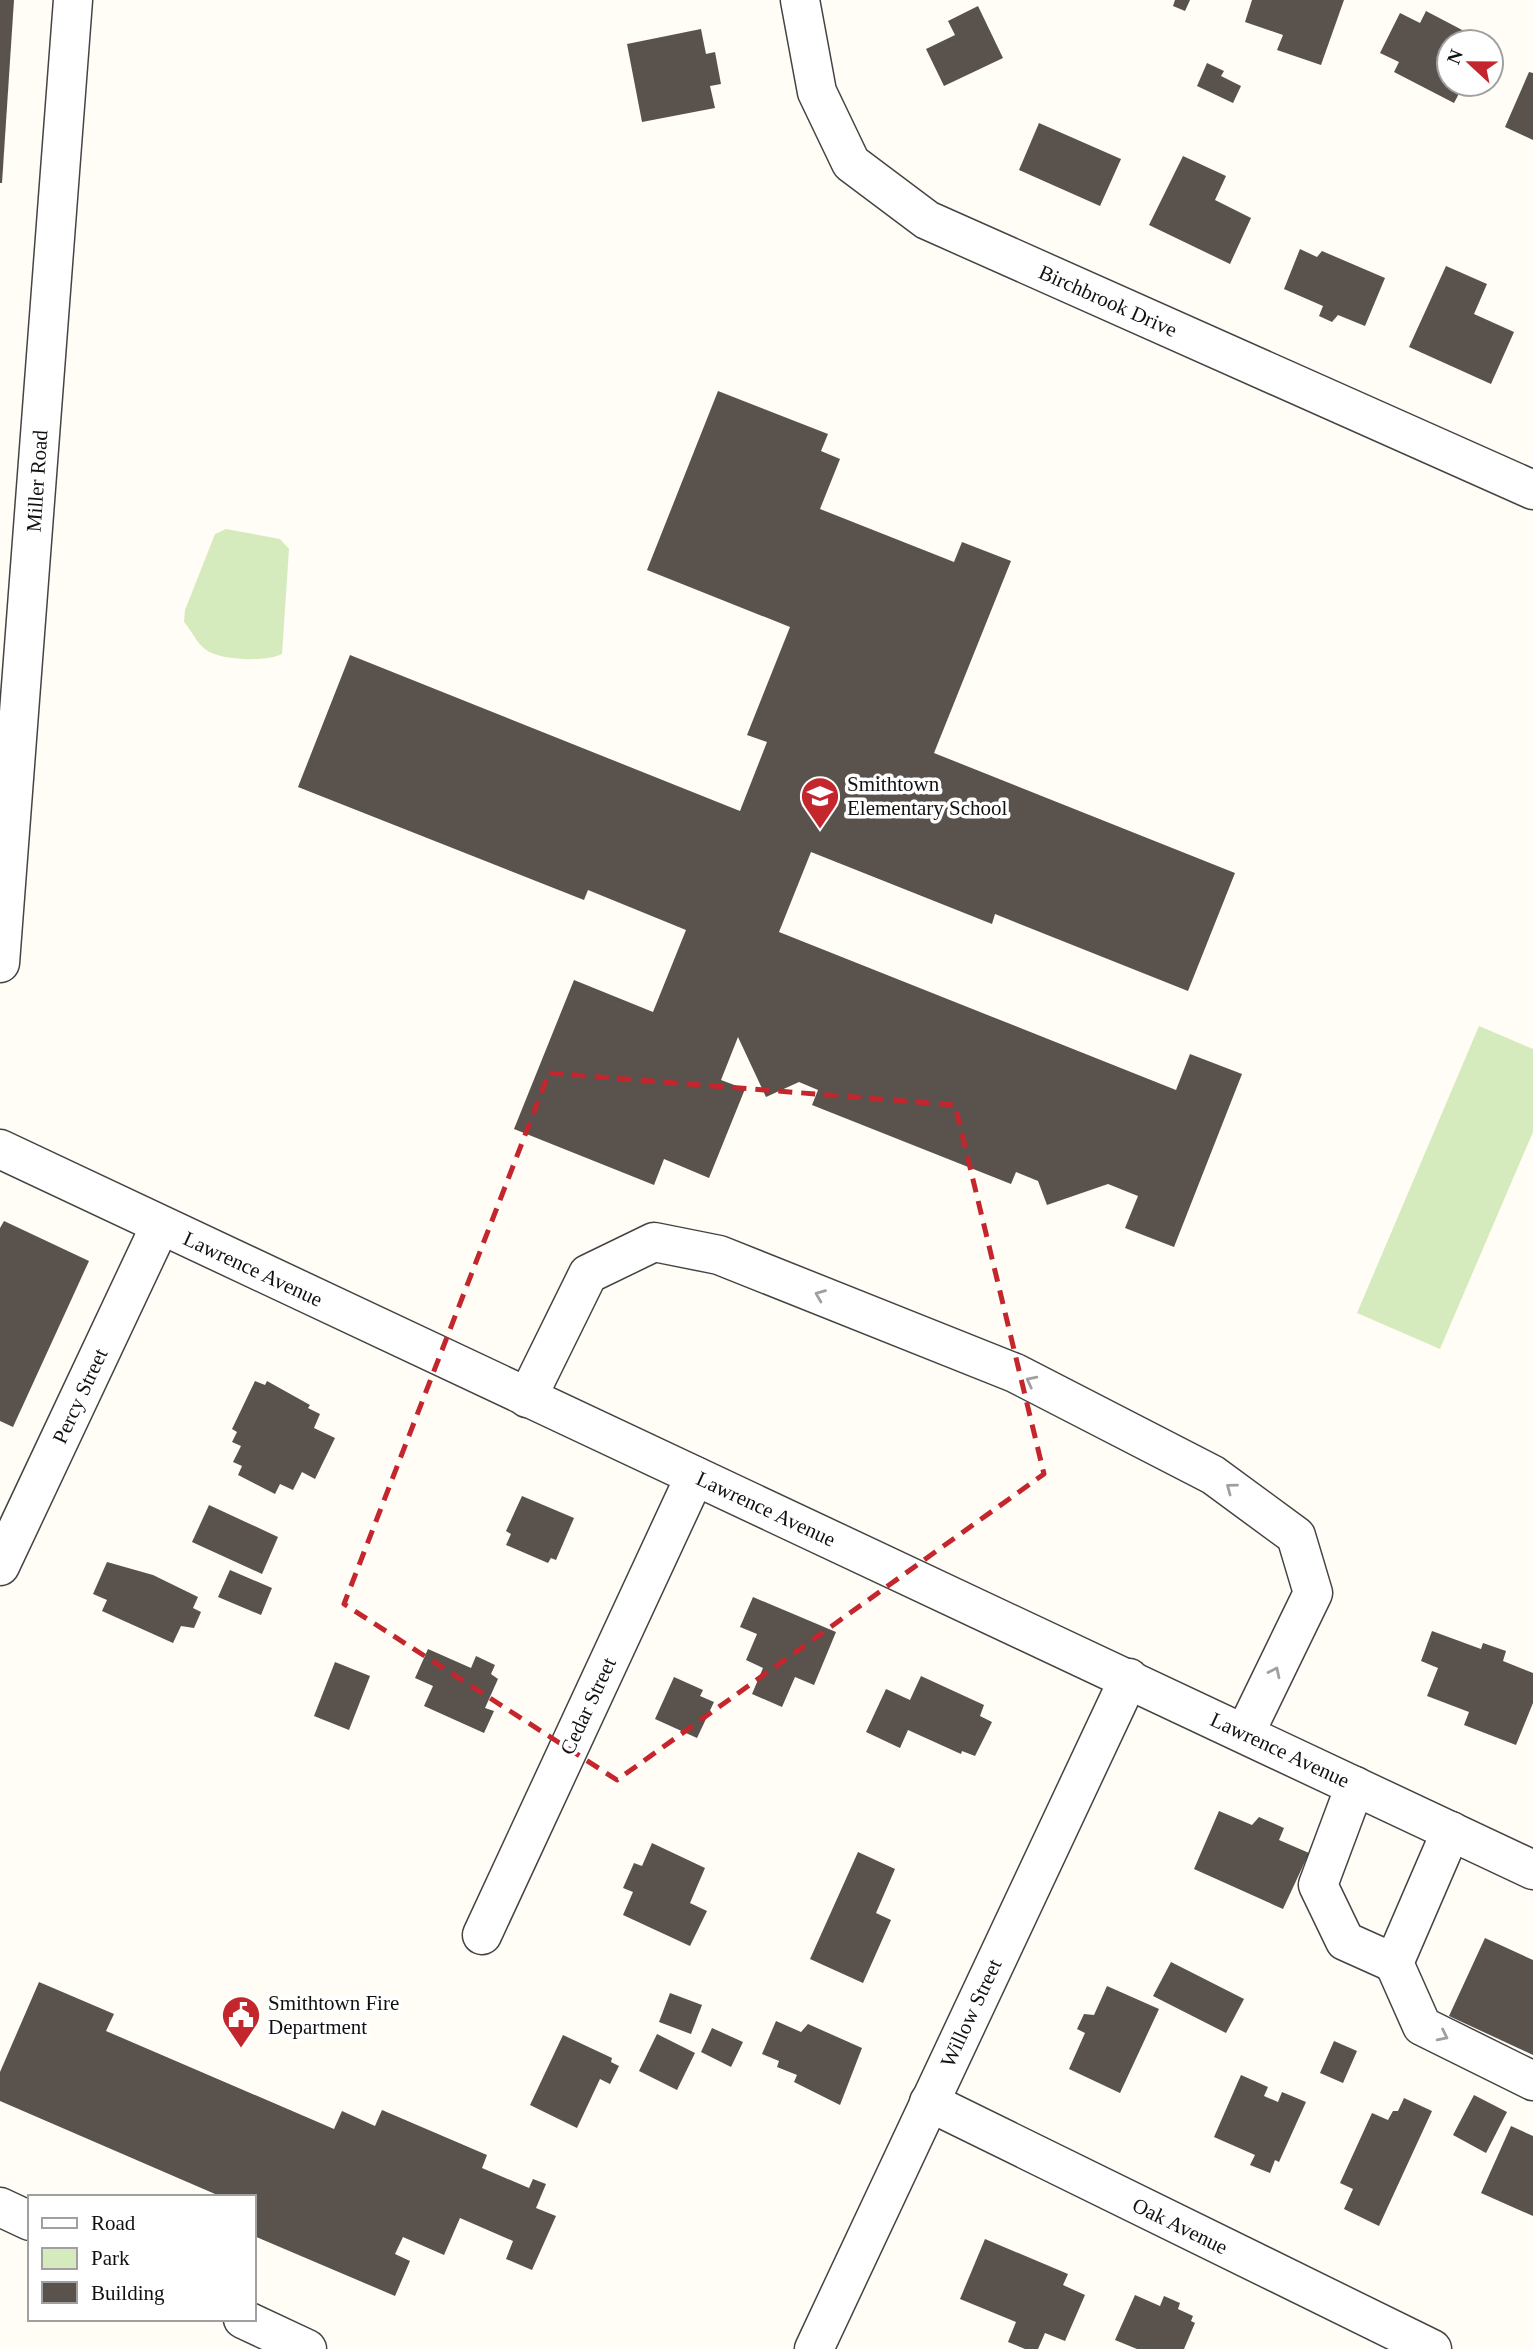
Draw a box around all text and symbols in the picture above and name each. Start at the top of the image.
north arrow [1435,28,1505,98]
text: N [1442,46,1467,67]
street label: Birchbrook Drive [1035,260,1181,342]
street label: Miller Road [21,429,53,533]
place label: Smithtown Elementary School [847,772,1008,820]
school or university icon: Smithtown Elementary School [799,775,841,830]
street label: Lawrence Avenue [180,1226,326,1312]
one-way arrow [815,1290,827,1304]
street label: Percy Street [48,1345,113,1447]
one-way arrow [1026,1376,1038,1390]
street label: Lawrence Avenue [693,1466,839,1552]
one-way arrow [1226,1484,1239,1497]
street label: Cedar Street [555,1653,621,1758]
one-way arrow [1266,1667,1280,1679]
street label: Lawrence Avenue [1207,1707,1353,1793]
street label: Willow Street [936,1955,1007,2071]
place label: Smithtown Fire Department [268,1991,399,2039]
public building icon: Smithtown Fire Department [220,1994,262,2049]
one-way arrow [1436,2028,1448,2042]
street label: Oak Avenue [1129,2193,1231,2259]
legend [28,2195,256,2321]
text: Road [91,2211,136,2235]
text: Park [91,2246,130,2270]
text: Building [91,2281,165,2305]

